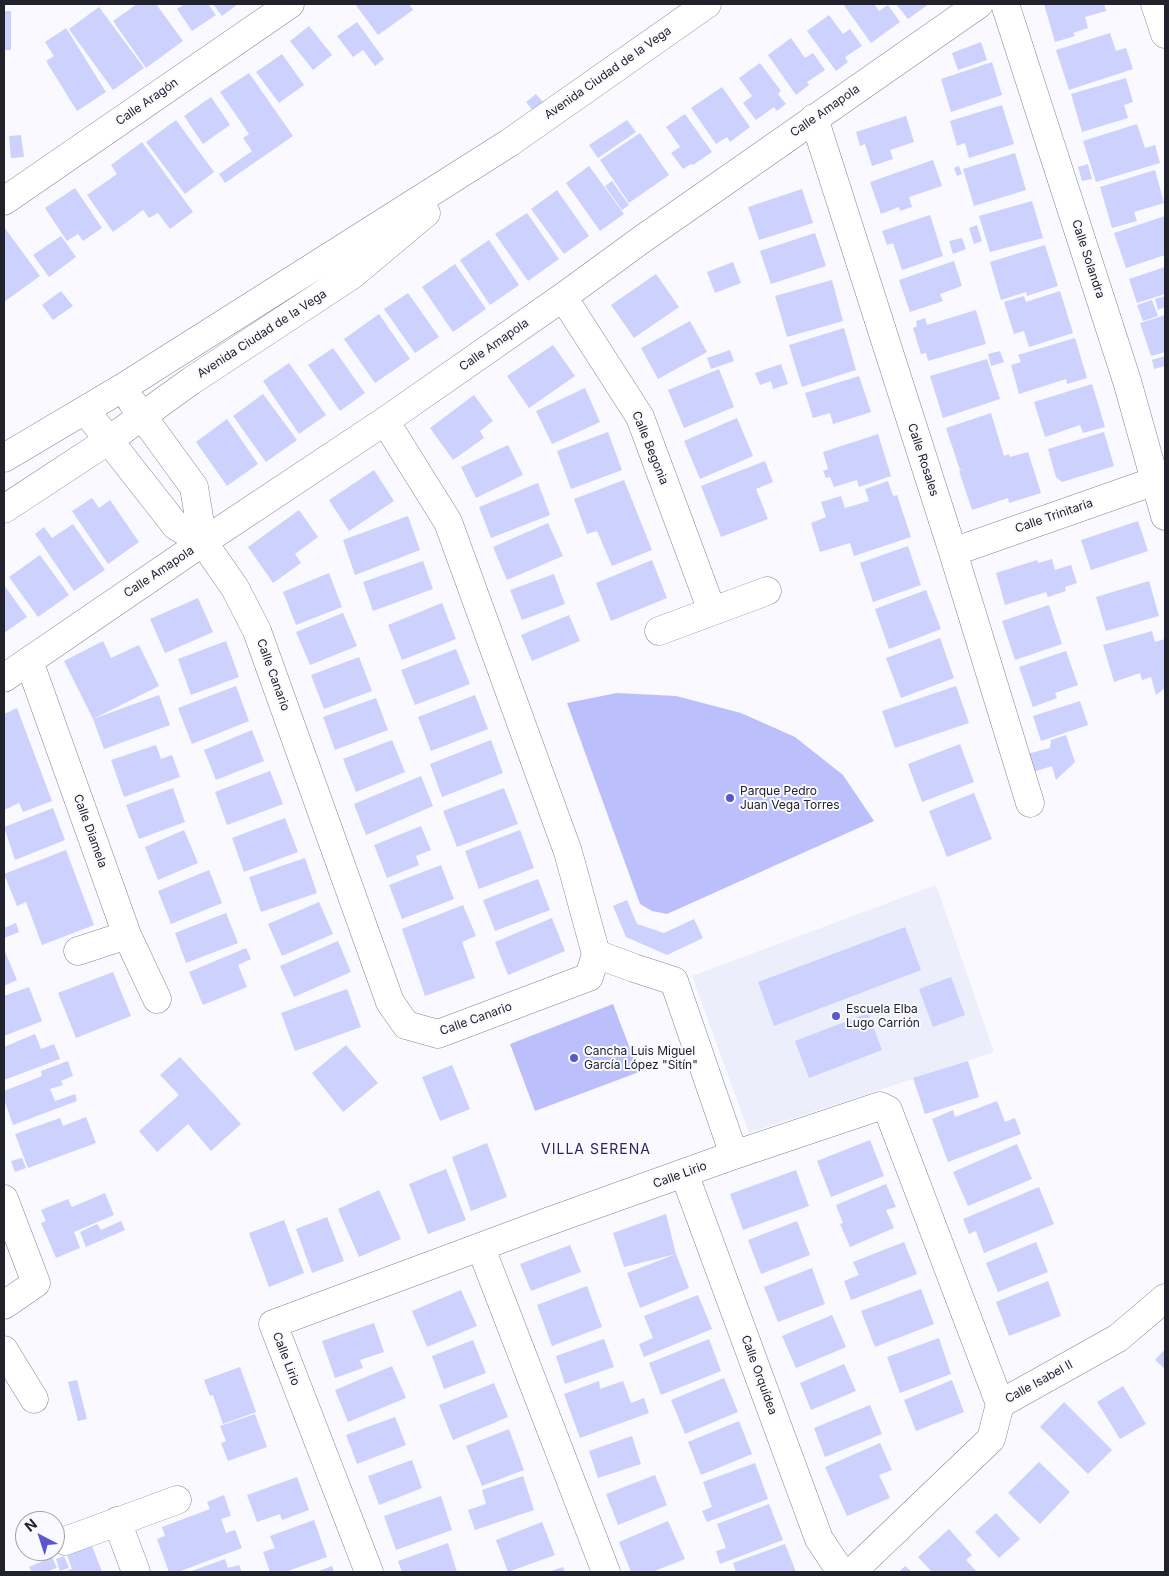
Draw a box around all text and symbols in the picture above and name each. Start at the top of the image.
street label: Avenida Ciudad de la Vega [542,24,674,122]
street label: Calle Aragón [113,75,181,129]
street label: Calle Amapola [788,82,862,140]
street label: Calle Solandra [1068,218,1108,300]
street label: Avenida Ciudad de la Vega [195,287,329,381]
street label: Calle Amapola [457,316,531,374]
street label: Calle Begonia [629,409,671,487]
street label: Calle Rosales [904,422,942,498]
street label: Calle Trinitaria [1013,496,1095,536]
street label: Calle Amapola [121,543,197,601]
street label: Calle Canario [253,637,293,713]
place label: Parque Pedro Juan Vega Torres [740,784,840,812]
street label: Calle Diamela [70,792,110,870]
marker: Parque Pedro Juan Vega Torres [724,792,736,804]
street label: Calle Canario [438,999,514,1039]
place label: Escuela Elba Lugo Carrión [846,1002,920,1030]
marker: Escuela Elba Lugo Carrión [830,1010,842,1022]
place label: Cancha Luis Miguel García López "Sitín" [584,1044,698,1072]
marker: Cancha Luis Miguel García López "Sitín" [568,1052,580,1064]
district label: VILLA SERENA [540,1142,652,1158]
street label: Calle Lirio [651,1159,709,1191]
street label: Calle Lirio [269,1330,303,1388]
street label: Calle Orquídea [738,1333,780,1417]
street label: Calle Isabel II [1003,1358,1075,1406]
north arrow [15,1511,65,1561]
text: N [21,1515,40,1535]

